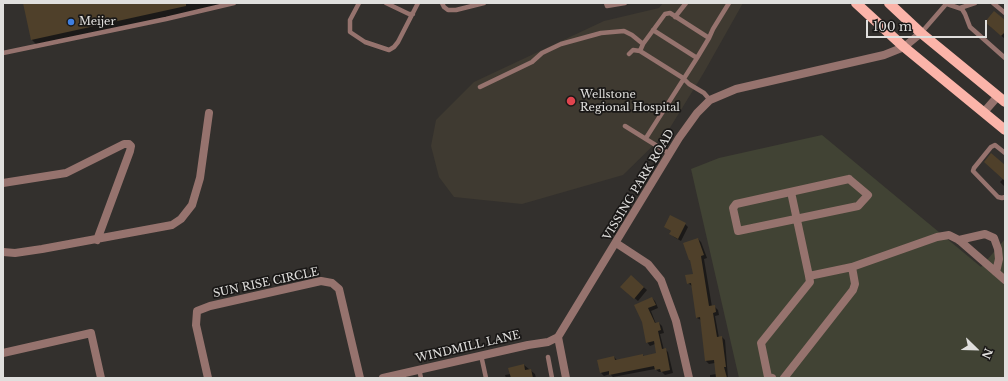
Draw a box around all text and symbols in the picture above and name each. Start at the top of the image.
scale bar [868,12,989,38]
place label: Meijer [79,15,116,29]
marker: Meijer [66,17,76,27]
text: 100 m [873,19,912,34]
place label: Wellstone Regional Hospital [580,88,680,114]
marker: Wellstone Regional Hospital [565,95,577,107]
street label: VISSING PARK ROAD [601,127,677,243]
street label: SUN RISE CIRCLE [212,265,320,301]
street label: WINDMILL LANE [414,329,522,365]
north arrow [956,329,996,369]
text: N [979,346,996,361]

